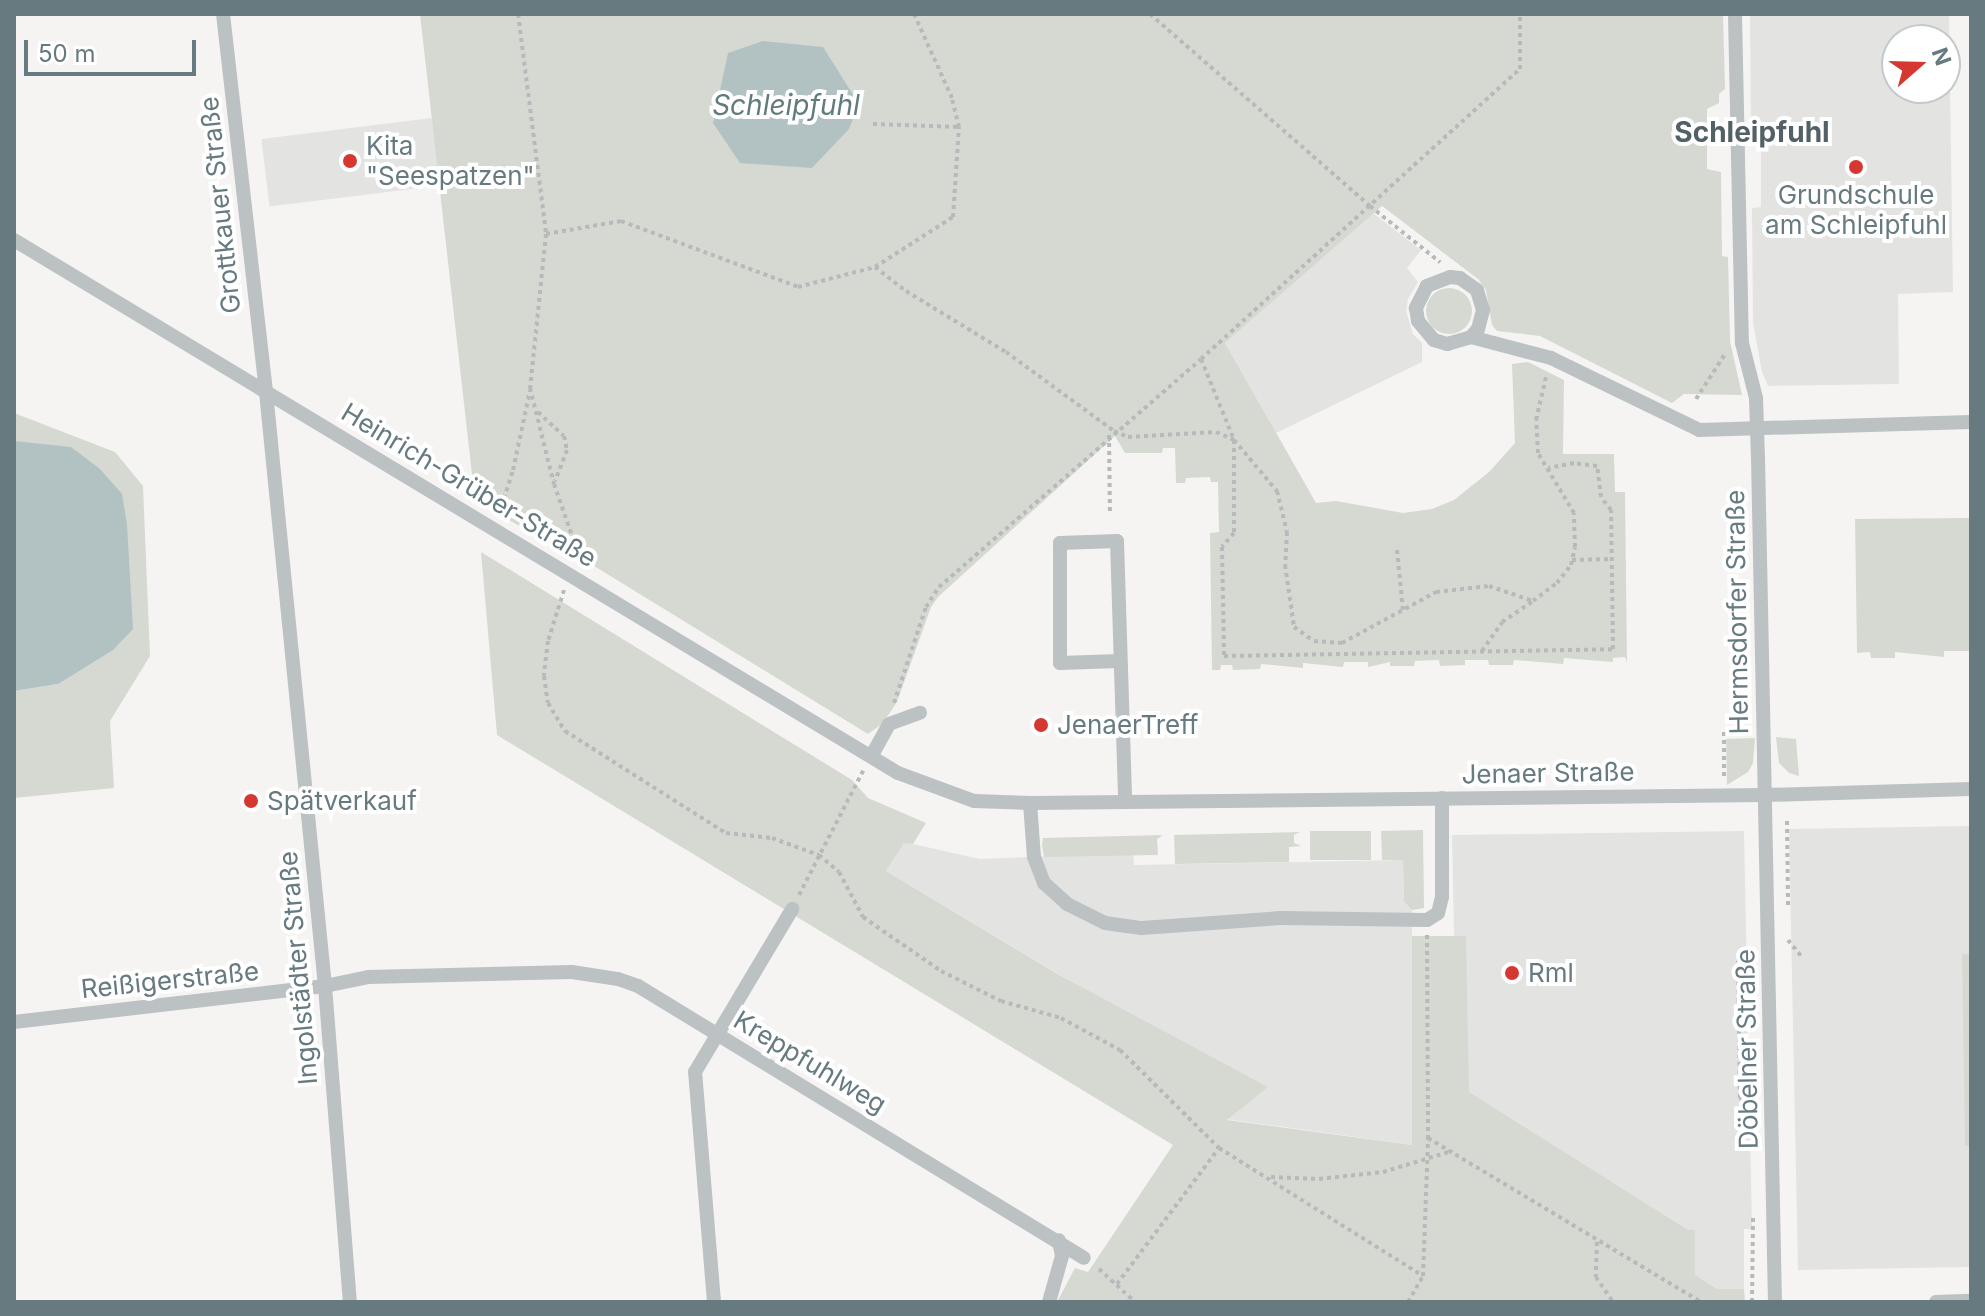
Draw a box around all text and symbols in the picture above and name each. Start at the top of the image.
scale bar [28,24,200,74]
north arrow [1881,24,1961,104]
text: 50 m [38,39,96,68]
text: N [1927,44,1957,69]
water label: Schleipfuhl [712,88,860,122]
street label: Grottkauer Straße [193,95,247,315]
district label: Schleipfuhl [1674,115,1830,149]
place label: Kita "Seespatzen" [366,130,535,192]
marker: Kita "Seespatzen" [341,152,359,170]
marker: Grundschule am Schleipfuhl [1847,158,1865,176]
place label: Grundschule am Schleipfuhl [1765,179,1947,240]
street label: Heinrich-Grüber-Straße [336,396,602,574]
street label: Hermsdorfer Straße [1719,489,1755,735]
place label: JenaerTreff [1057,709,1198,741]
marker: JenaerTreff [1032,716,1050,734]
street label: Jenaer Straße [1461,756,1635,790]
place label: Spätverkauf [267,785,417,817]
marker: Spätverkauf [242,792,260,810]
street label: Ingolstädter Straße [272,850,324,1086]
street label: Döbelner Straße [1730,949,1764,1149]
street label: Reißigerstraße [79,955,261,1005]
place label: Rml [1528,957,1574,989]
marker: Rml [1503,964,1521,982]
street label: Kreppfuhlweg [728,1004,892,1120]

